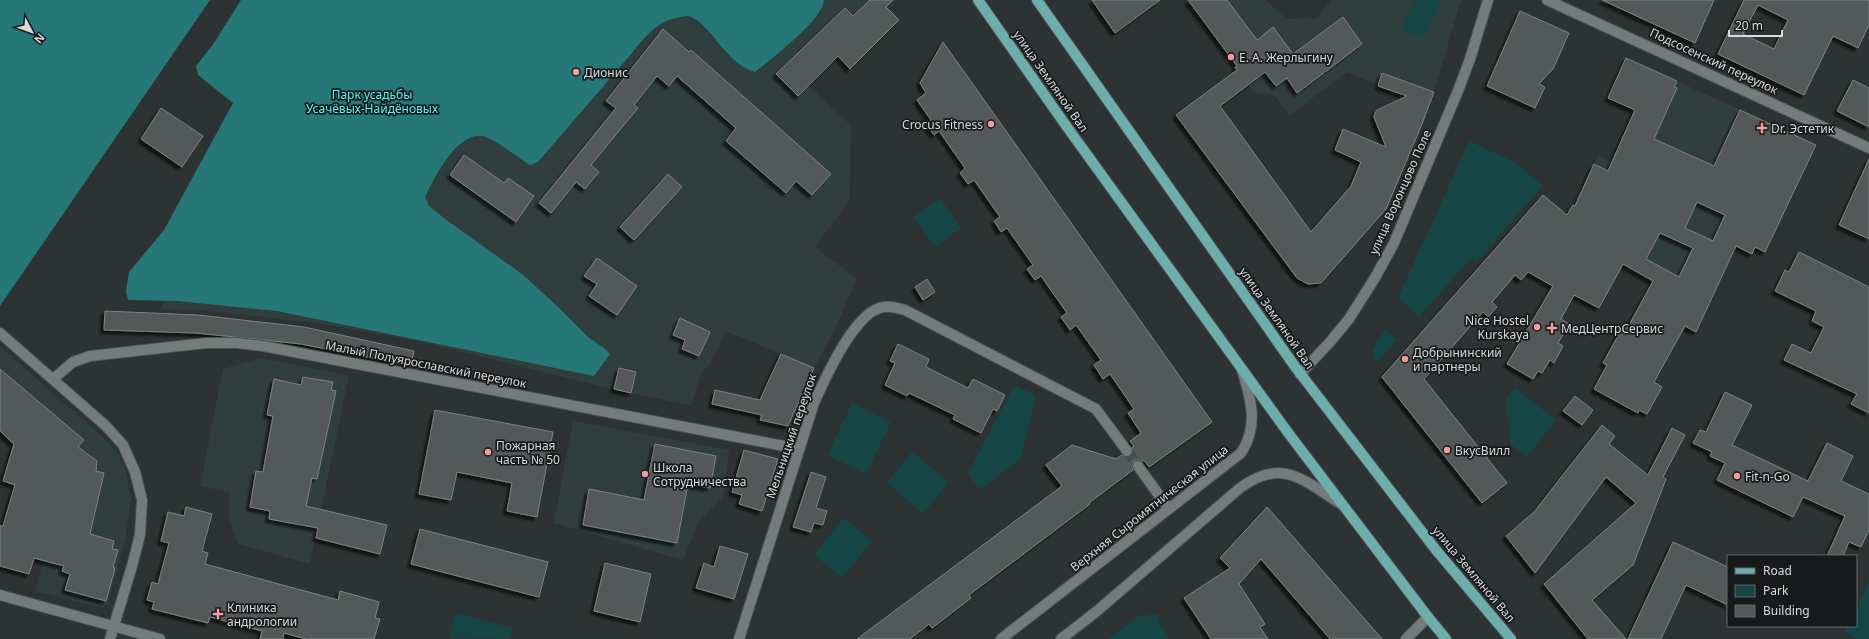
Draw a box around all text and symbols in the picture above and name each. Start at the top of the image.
north arrow [12,12,52,52]
scale bar [1729,12,1782,38]
text: 20 m [1735,17,1763,34]
street label: Подсосенский переулок [1647,24,1781,98]
street label: улица Земляной Вал [1009,27,1093,135]
text: N [31,31,49,47]
place label: Е. А. Жерлыгину [1239,49,1334,66]
marker: Е. А. Жерлыгину [1226,52,1236,62]
place label: Дионис [584,64,628,81]
marker: Дионис [571,67,581,77]
park label: Парк усадьбы Усачёвых-Найдёновых [306,86,439,117]
place label: Crocus Fitness [902,116,983,133]
marker: Crocus Fitness [986,119,996,129]
place label: Dr. Эстетик [1771,120,1835,137]
marker: Dr. Эстетик [1756,122,1768,134]
street label: улица Воронцово Поле [1365,127,1435,257]
street label: улица Земляной Вал [1235,264,1319,372]
place label: Nice Hostel Kurskaya [1465,312,1529,343]
place label: МедЦентрСервис [1561,320,1663,337]
marker: Nice Hostel Kurskaya [1532,322,1542,332]
marker: МедЦентрСервис [1546,322,1558,334]
street label: Малый Полуярославский переулок [324,336,529,392]
place label: Добрынинский и партнеры [1413,344,1502,375]
marker: Добрынинский и партнеры [1400,354,1410,364]
street label: Мельницкий переулок [762,371,821,501]
place label: Пожарная часть № 50 [496,437,560,468]
street label: Верхняя Сыромятническая улица [1066,441,1232,575]
place label: ВкусВилл [1455,442,1510,459]
marker: ВкусВилл [1442,445,1452,455]
marker: Пожарная часть № 50 [483,447,493,457]
place label: Школа Сотрудничества [653,459,746,490]
place label: Fit-n-Go [1745,468,1790,485]
marker: Школа Сотрудничества [640,469,650,479]
marker: Fit-n-Go [1732,471,1742,481]
street label: улица Земляной Вал [1429,522,1519,626]
legend [1727,555,1857,627]
text: Road [1763,562,1792,579]
text: Park [1763,582,1789,599]
place label: Клиника андрологии [227,599,297,630]
text: Building [1763,602,1810,619]
marker: Клиника андрологии [212,608,224,620]

